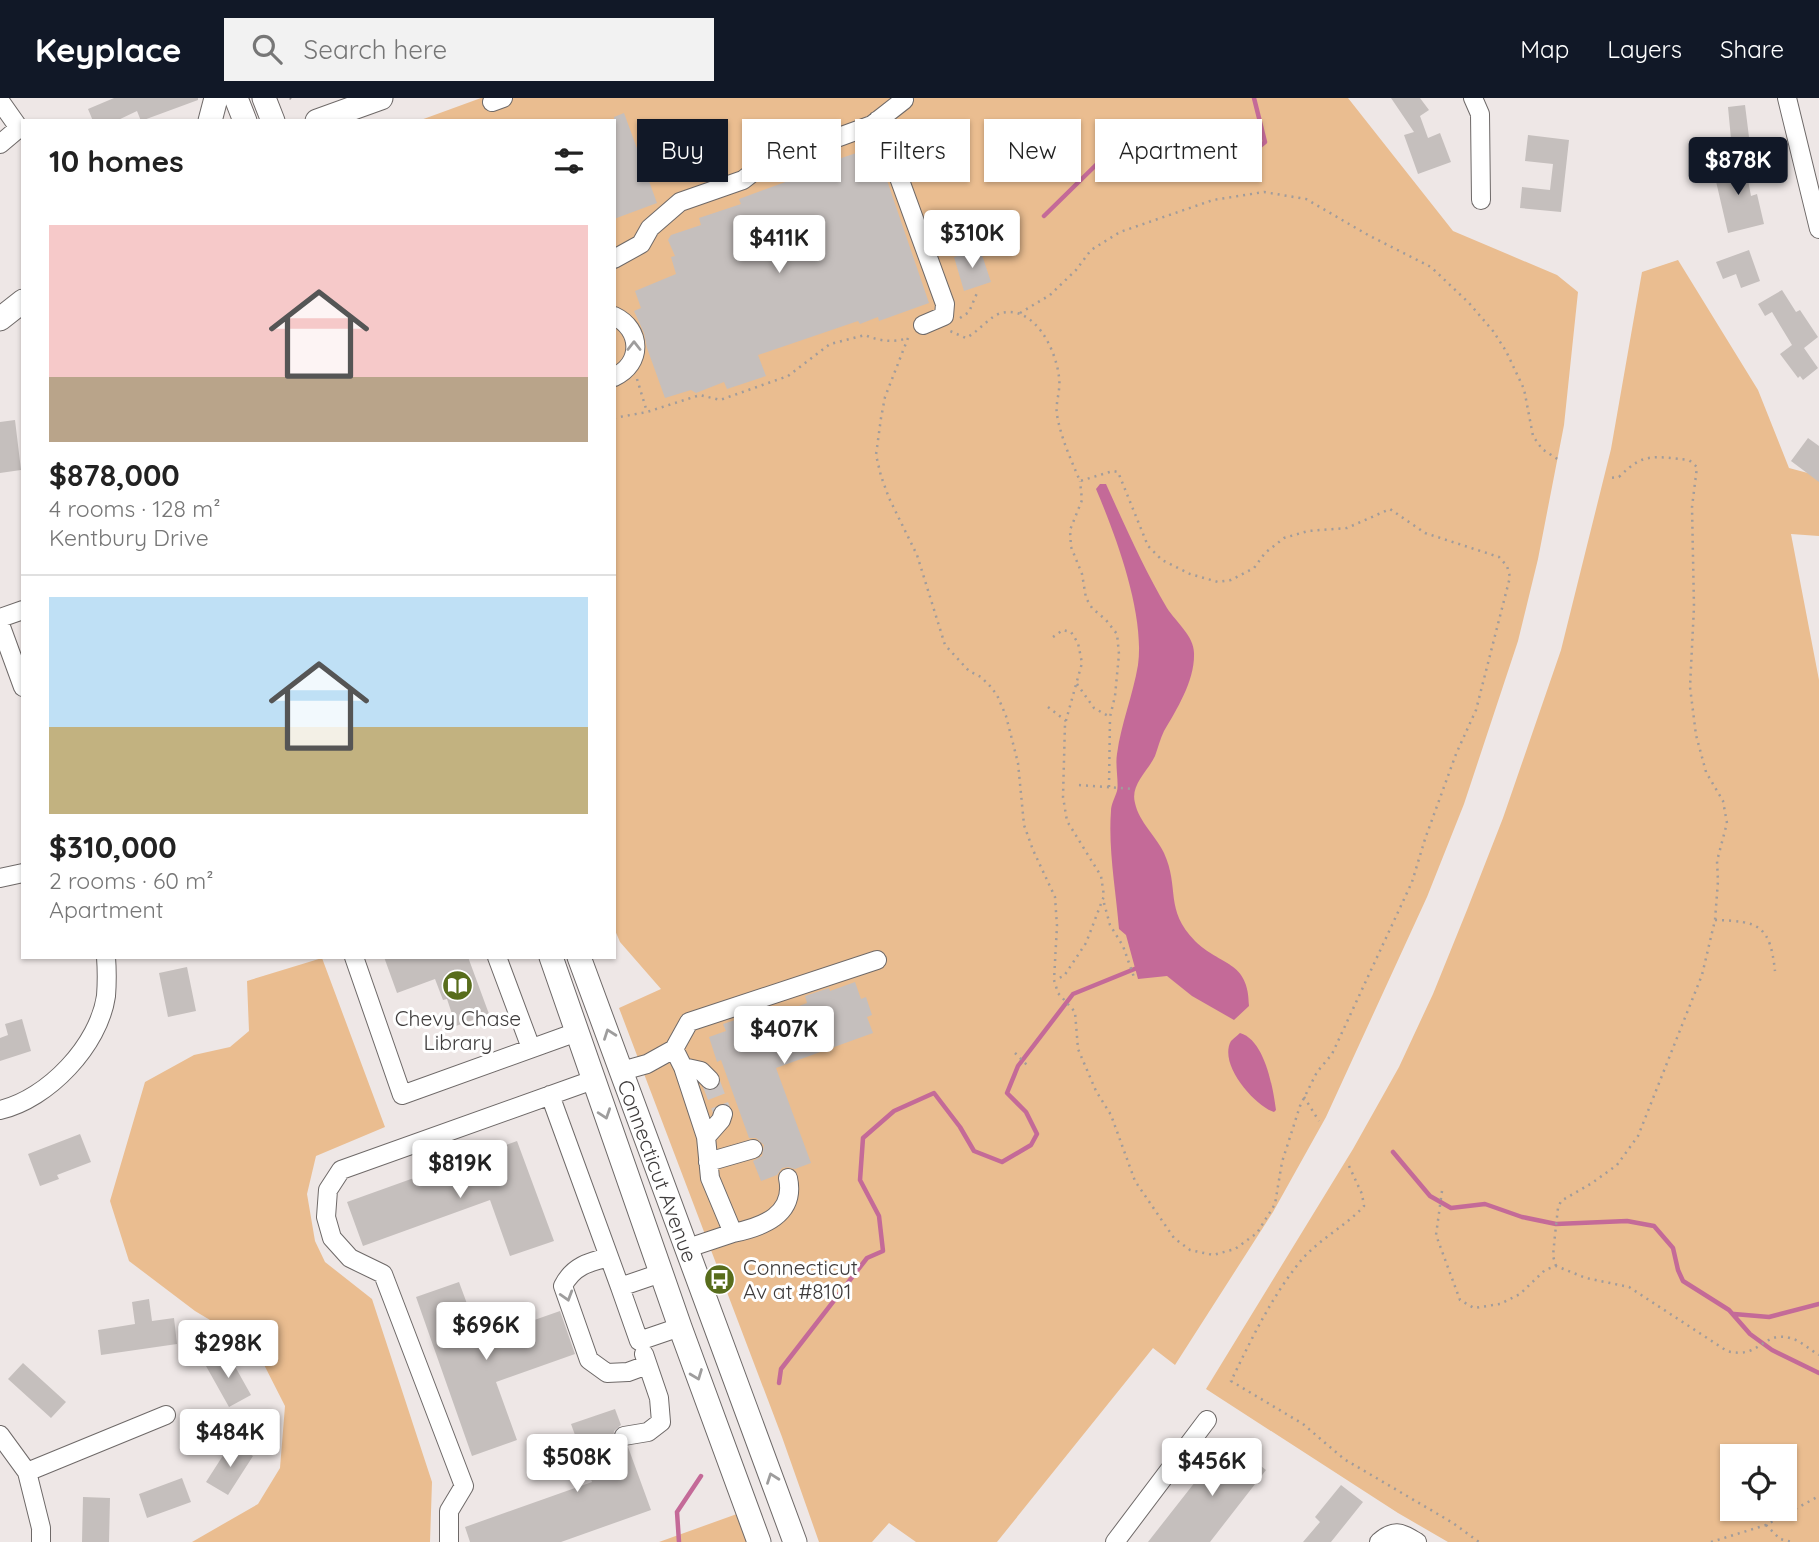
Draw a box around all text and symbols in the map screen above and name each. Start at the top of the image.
search box [224,18,714,81]
text: Keyplace [35,29,182,70]
icon: search [248,30,286,68]
text: Search here [304,33,447,66]
text: Map [1520,34,1569,64]
text: Layers [1607,34,1682,64]
text: Share [1720,34,1784,64]
chip: Buy [637,119,728,182]
chip: Rent [742,119,841,182]
chip: Filters [855,119,970,182]
chip: New [984,119,1081,182]
chip: Apartment [1095,119,1262,182]
pin: $878K [1689,138,1787,197]
text: 10 homes [49,142,184,180]
icon: filters [550,142,588,180]
text: $878K [1705,145,1771,174]
pin: $310K [923,211,1021,270]
pin: $411K [730,216,828,275]
text: $310K [940,218,1004,247]
text: $411K [749,223,809,252]
icon: home [256,271,382,397]
one-way arrow [626,340,642,351]
text: $878,000 [49,456,180,494]
text: 4 rooms · 128 m² [49,494,221,523]
text: Kentbury Drive [49,523,209,552]
icon: home [256,643,382,769]
text: $310,000 [49,828,177,866]
text: 2 rooms · 60 m² [49,866,214,895]
text: Apartment [49,895,163,924]
library icon: Chevy Chase Library [441,969,475,1003]
place label: Chevy Chase Library [395,1005,521,1055]
pin: $407K [735,1006,833,1066]
text: $407K [750,1014,818,1043]
one-way arrow [603,1029,617,1041]
street label: Connecticut Avenue [612,1076,704,1266]
one-way arrow [597,1108,611,1120]
pin: $819K [411,1140,509,1200]
text: $819K [428,1148,492,1177]
place label: Connecticut Av at #8101 [743,1254,858,1304]
bus stop icon: Connecticut Av at #8101 [703,1262,737,1296]
one-way arrow [559,1290,574,1302]
pin: $696K [437,1302,535,1362]
text: $696K [452,1310,520,1339]
pin: $298K [179,1320,277,1380]
text: $298K [194,1328,262,1357]
one-way arrow [689,1368,703,1380]
pin: $484K [181,1410,279,1469]
text: $484K [196,1417,264,1446]
pin: $508K [528,1434,626,1494]
pin: $456K [1163,1438,1261,1498]
text: $508K [543,1442,611,1471]
map controls [1720,1444,1797,1521]
button: locate [1720,1444,1797,1521]
text: $456K [1178,1446,1246,1475]
one-way arrow [766,1472,780,1484]

